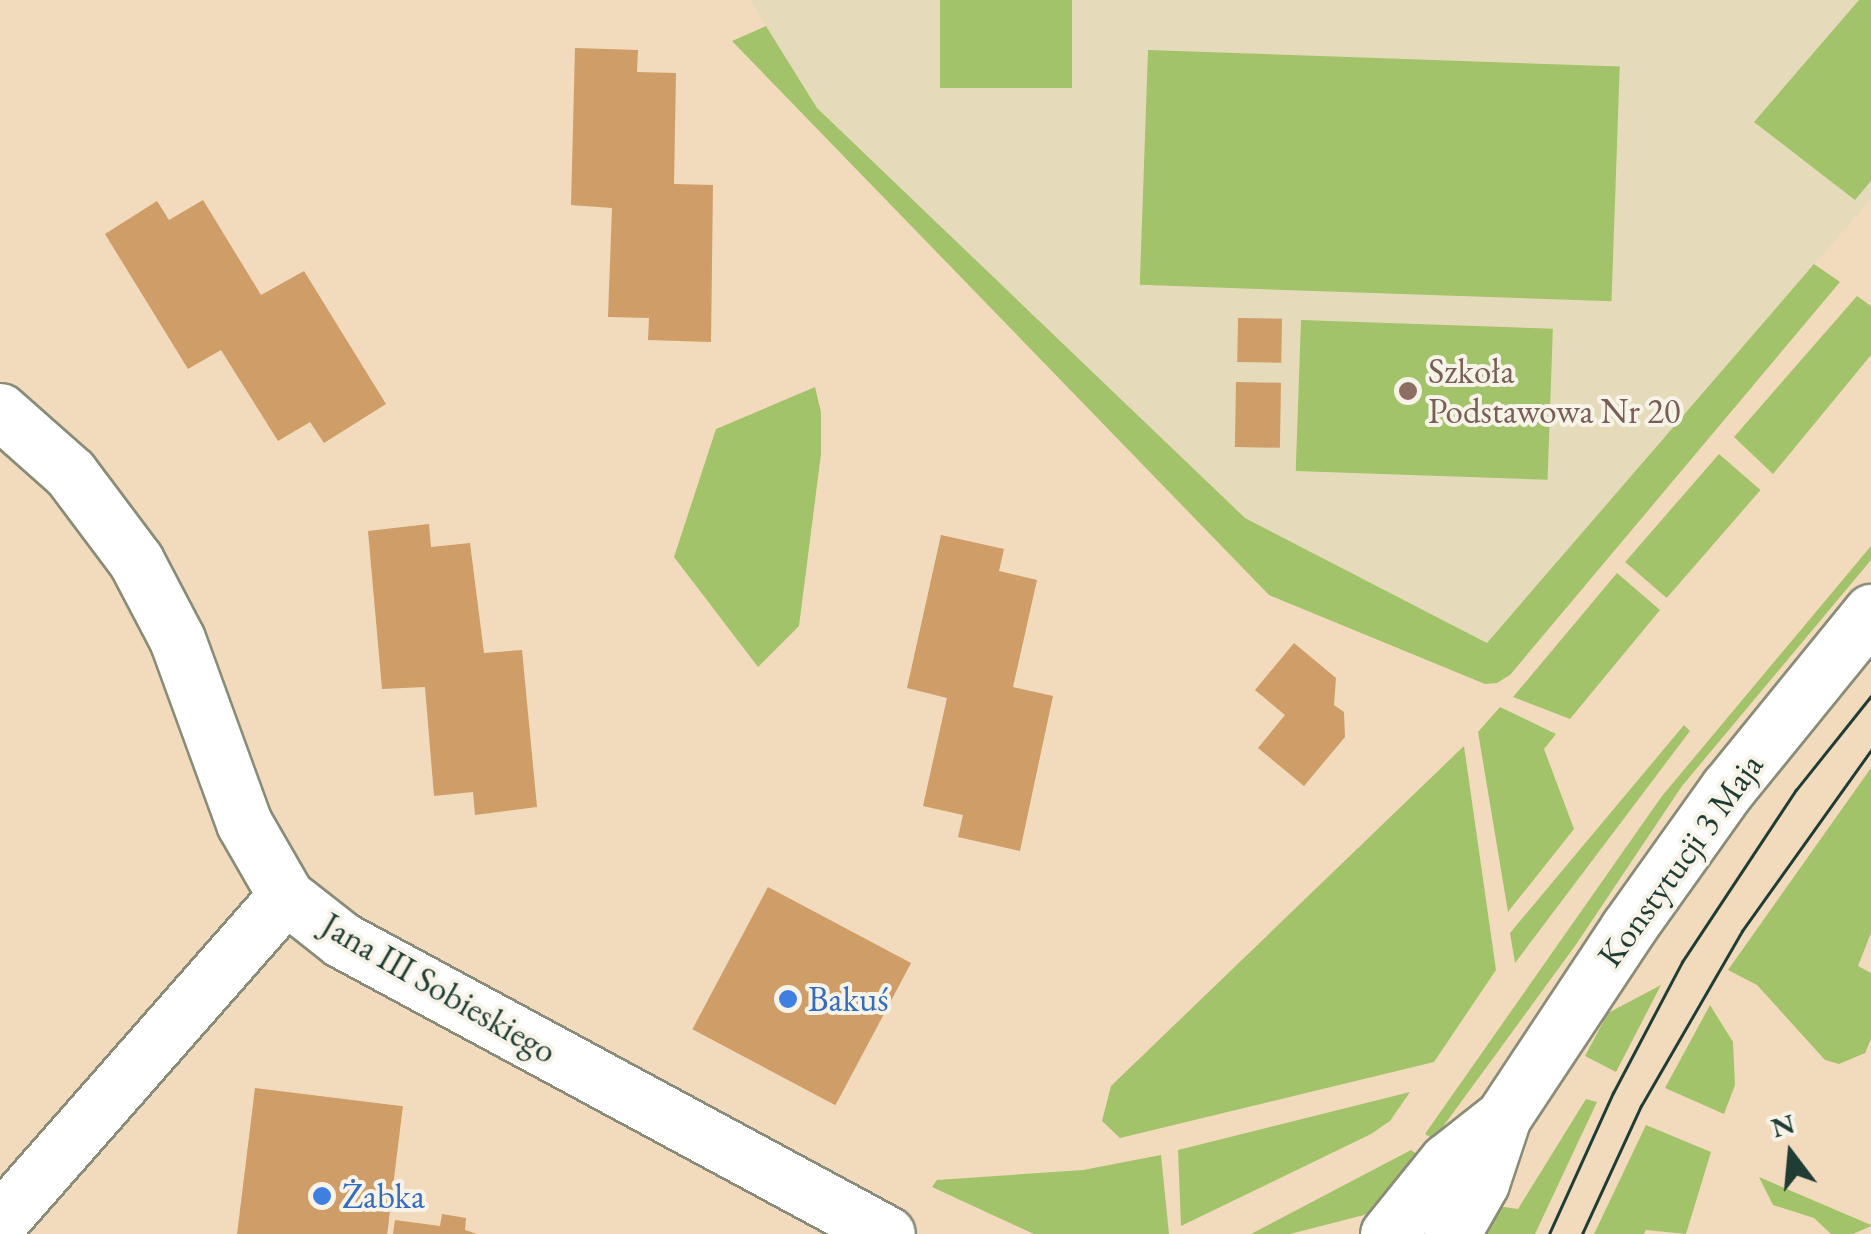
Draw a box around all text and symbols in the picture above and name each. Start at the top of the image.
place label: Szkoła Podstawowa Nr 20 [1428,350,1680,432]
marker: Szkoła Podstawowa Nr 20 [1397,380,1419,402]
street label: Konstytucji 3 Maja [1588,745,1772,975]
street label: Jana III Sobieskiego [314,904,564,1072]
place label: Bakuś [808,978,889,1020]
marker: Bakuś [777,988,799,1010]
north arrow [1741,1104,1841,1204]
text: N [1767,1105,1799,1146]
place label: Żabka [342,1175,425,1217]
marker: Żabka [311,1185,333,1207]

